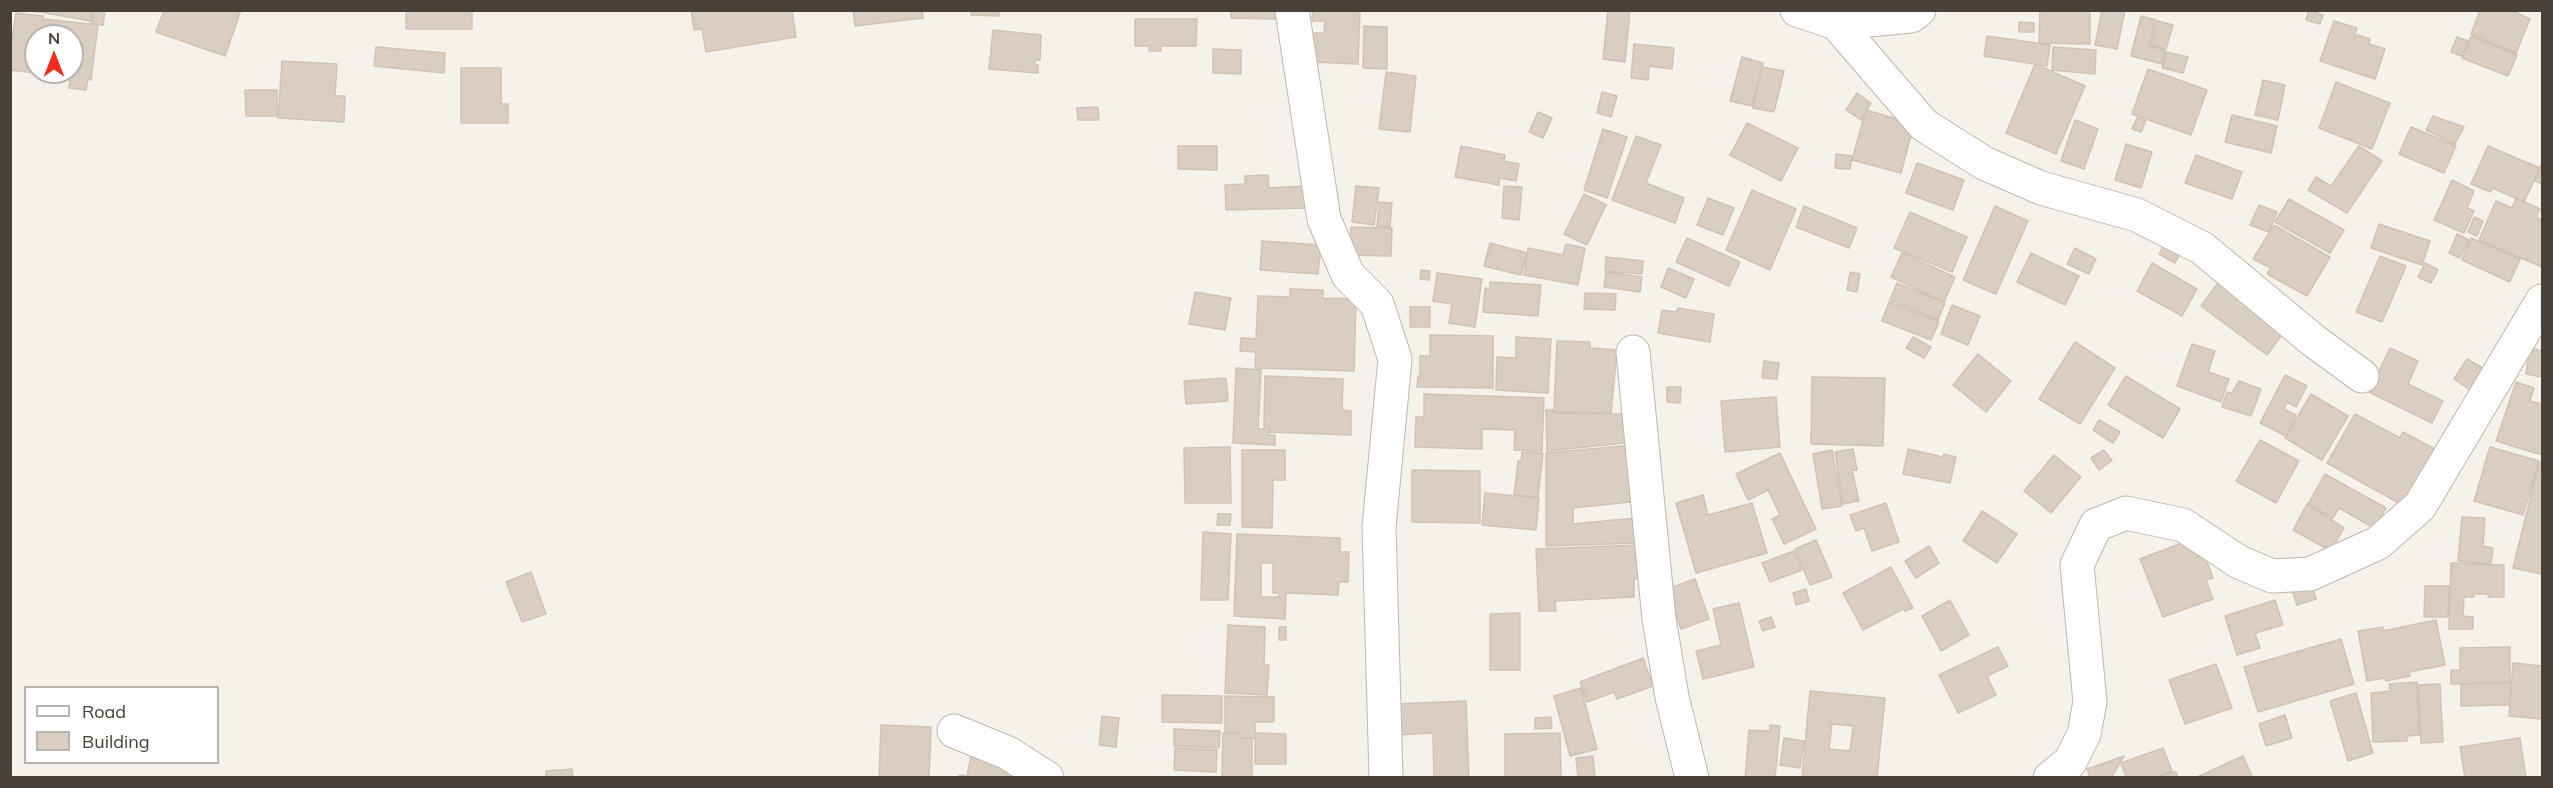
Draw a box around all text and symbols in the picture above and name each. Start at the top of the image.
north arrow [24,24,84,84]
text: N [48,28,60,48]
legend [24,686,219,764]
text: Road [82,700,126,723]
text: Building [82,730,150,753]

